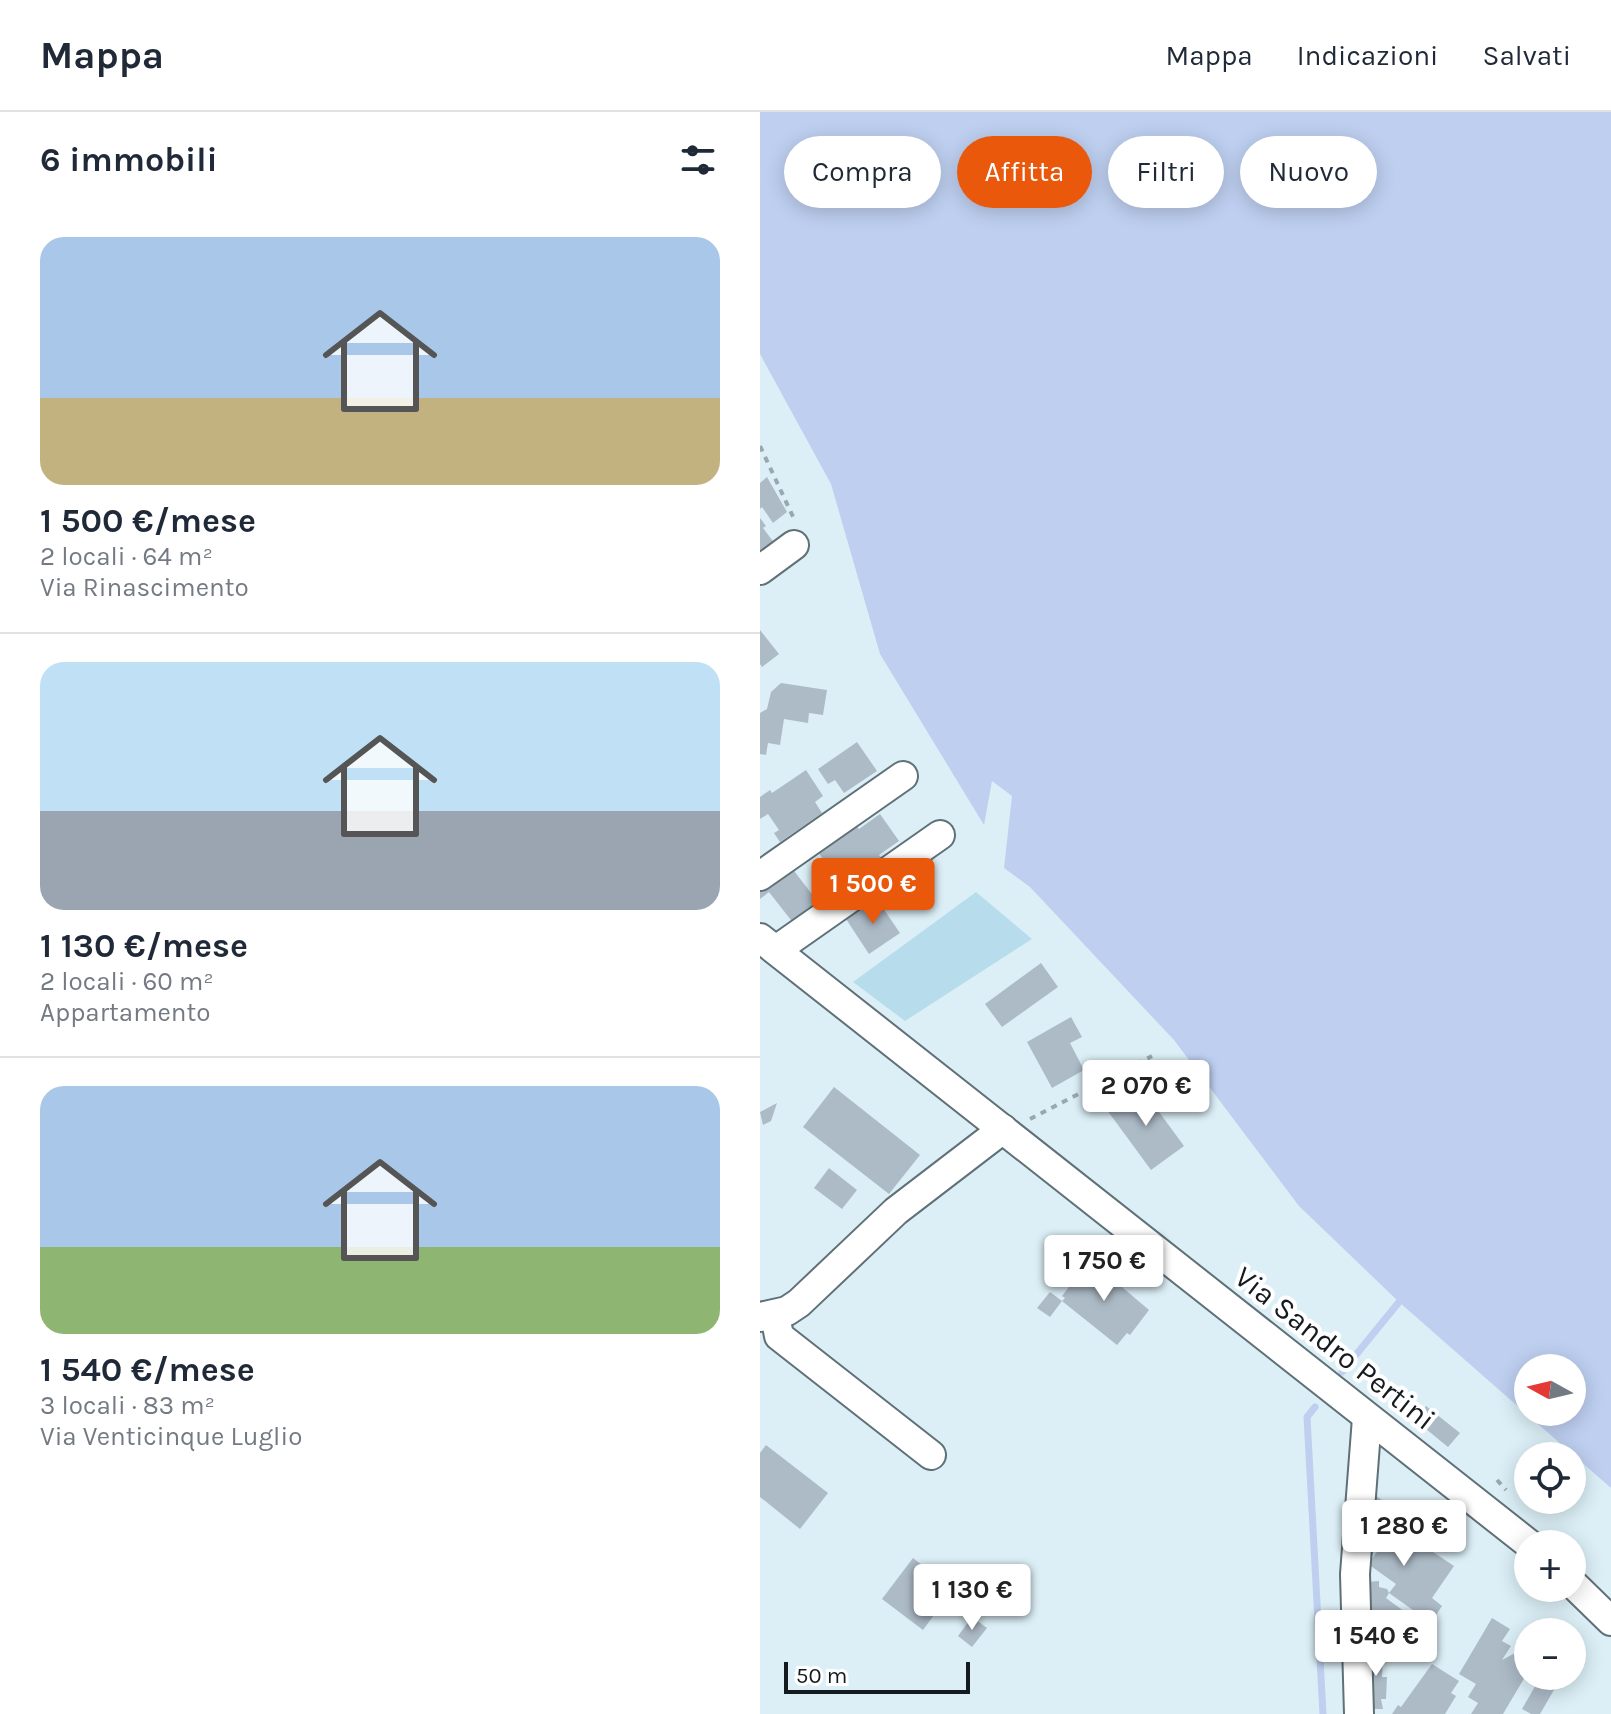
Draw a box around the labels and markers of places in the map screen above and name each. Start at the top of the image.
pin: 1 500 € [799,858,947,926]
pin: 2 070 € [1072,1060,1220,1128]
pin: 1 750 € [1030,1235,1178,1303]
pin: 1 280 € [1330,1500,1478,1568]
pin: 1 130 € [898,1564,1046,1632]
pin: 1 540 € [1302,1610,1450,1678]

